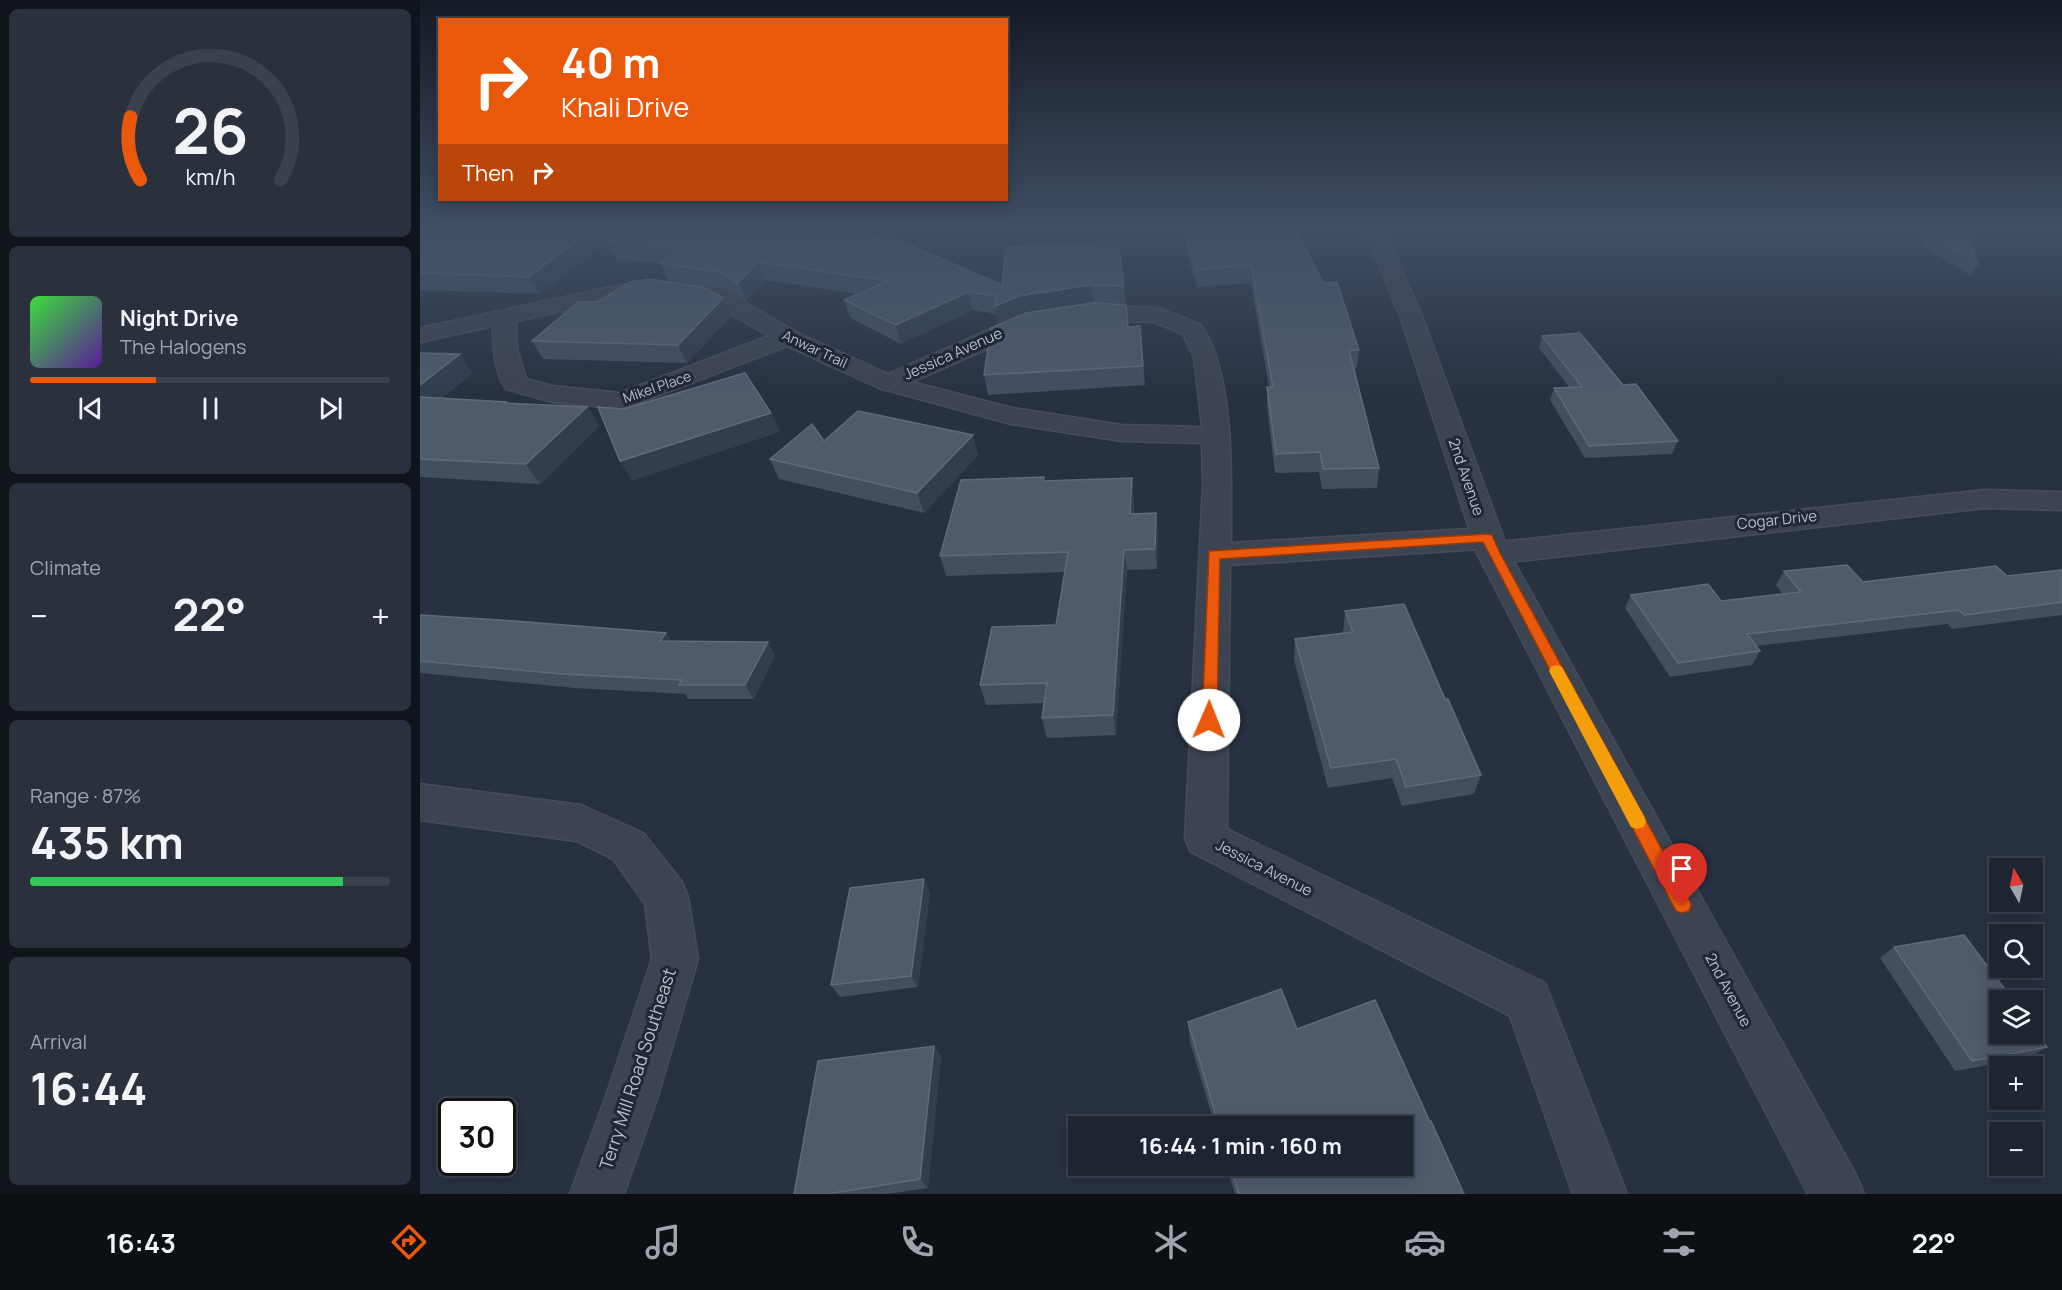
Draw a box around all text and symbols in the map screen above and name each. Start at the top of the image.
text: 40 m [561,33,660,91]
icon: right [462,42,540,120]
text: 26 [172,87,248,173]
text: Khali Drive [561,88,689,125]
icon: right [526,156,559,189]
text: Then [462,158,514,188]
text: km/h [185,162,235,191]
text: Night Drive [120,303,239,333]
street label: Jessica Avenue [900,322,1006,385]
street label: Anwar Trail [780,325,851,372]
text: The Halogens [120,333,246,360]
street label: Mikel Place [620,366,694,407]
icon: previous [74,392,107,425]
icon: pause [194,392,227,425]
icon: next [314,392,347,425]
street label: 2nd Avenue [1443,435,1490,519]
street label: Cogar Drive [1736,505,1818,534]
text: Climate [30,554,101,581]
text: 22° [172,583,246,645]
text: − [30,593,48,638]
text: + [371,593,390,638]
position arrow [1177,688,1241,752]
text: Range · 87% [30,782,141,809]
text: 435 km [30,811,184,873]
street label: Jessica Avenue [1212,834,1316,901]
pin [1656,843,1707,905]
icon: arrive [1665,852,1698,885]
north arrow [1989,858,2043,912]
map controls [1989,858,2043,1176]
button: search [1989,924,2043,978]
street label: 2nd Avenue [1700,949,1757,1031]
street label: Terry Mill Road Southeast [593,965,681,1173]
button: layers [1989,990,2043,1044]
text: Arrival [30,1028,87,1055]
button: + [1989,1056,2043,1110]
text: 16:44 [30,1057,147,1119]
speed limit sign: 30 [438,1098,516,1176]
button: − [1989,1122,2043,1176]
text: 16:44 · 1 min · 160 m [1139,1131,1342,1161]
icon: directions [388,1221,430,1263]
icon: music [642,1221,684,1263]
icon: phone [896,1221,938,1263]
icon: climate [1150,1221,1192,1263]
icon: car [1404,1221,1446,1263]
icon: filters [1658,1221,1700,1263]
text: 16:43 [106,1224,176,1261]
text: 22° [1912,1224,1956,1261]

